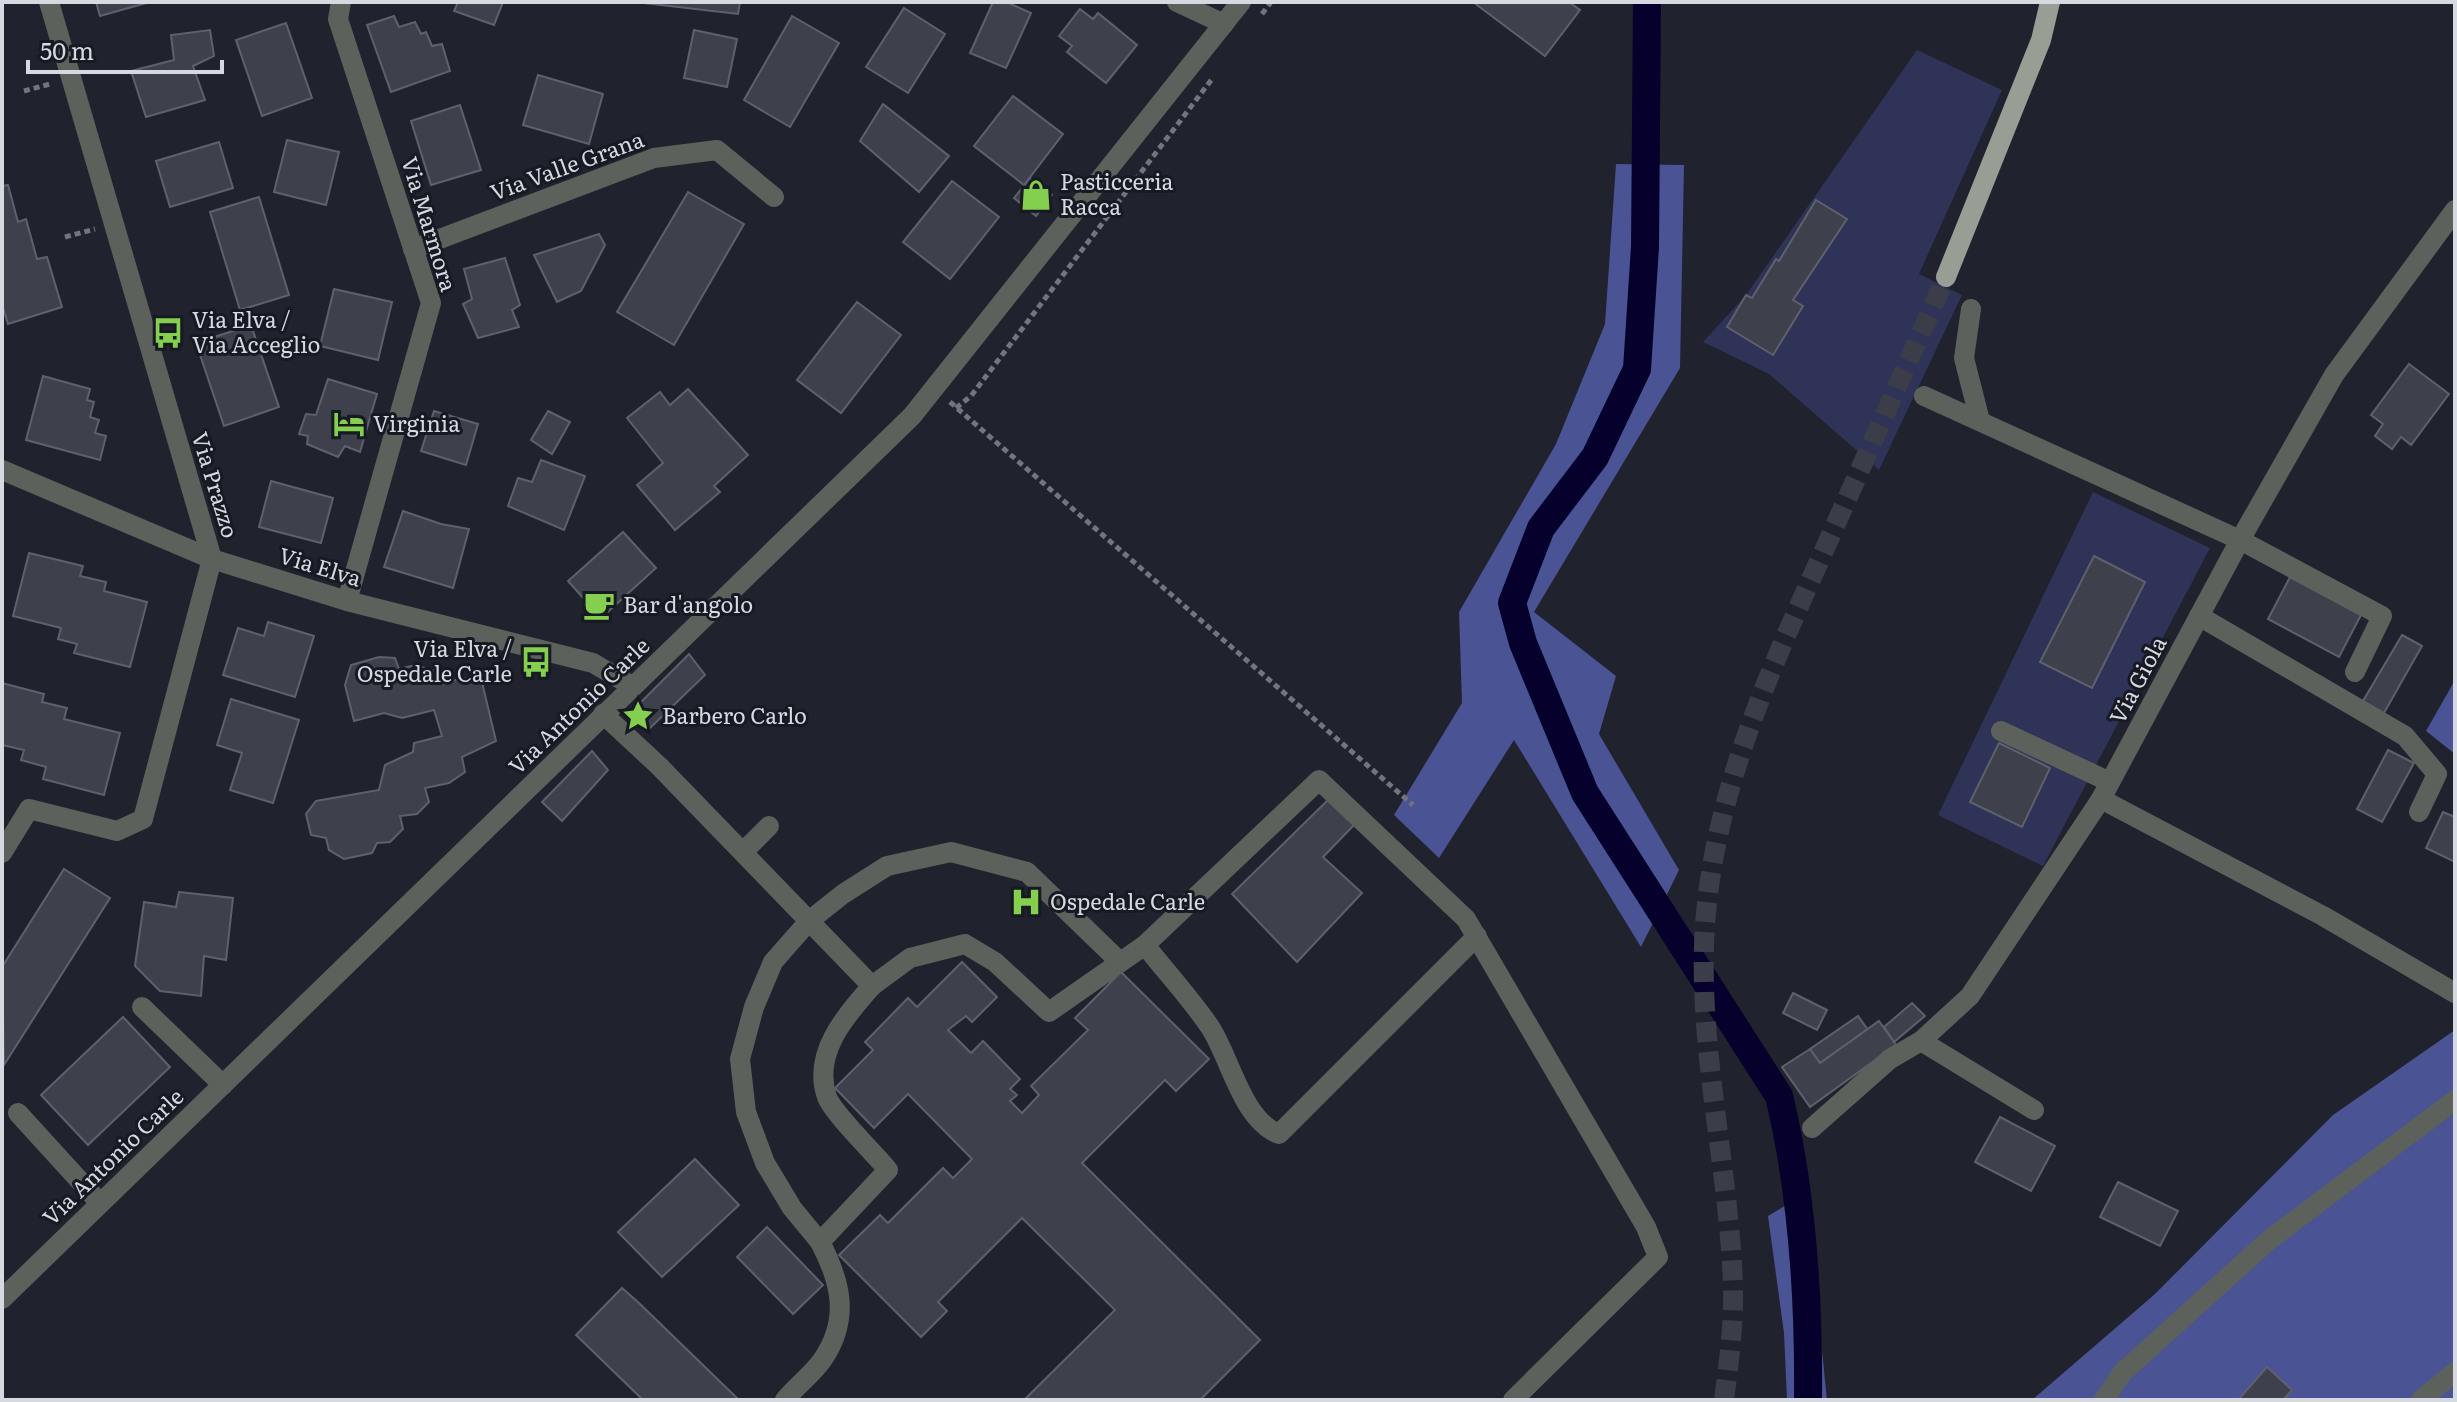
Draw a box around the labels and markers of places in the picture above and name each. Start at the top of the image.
place label: Pasticceria Racca [1060,164,1173,222]
shop icon: Pasticceria Racca [1019,178,1053,212]
place label: Via Elva / Via Acceglio [192,302,320,360]
bus stop icon: Via Elva / Via Acceglio [151,316,185,350]
place label: Virginia [373,406,460,439]
hotel icon: Virginia [332,407,366,441]
place label: Bar d'angolo [623,587,753,620]
cafe icon: Bar d'angolo [582,588,616,622]
place label: Via Elva / Ospedale Carle [357,631,512,689]
bus stop icon: Via Elva / Ospedale Carle [519,645,553,679]
place label: Barbero Carlo [662,698,807,731]
place icon: Barbero Carlo [621,699,655,733]
place label: Ospedale Carle [1050,884,1205,917]
hospital icon: Ospedale Carle [1009,885,1043,919]

